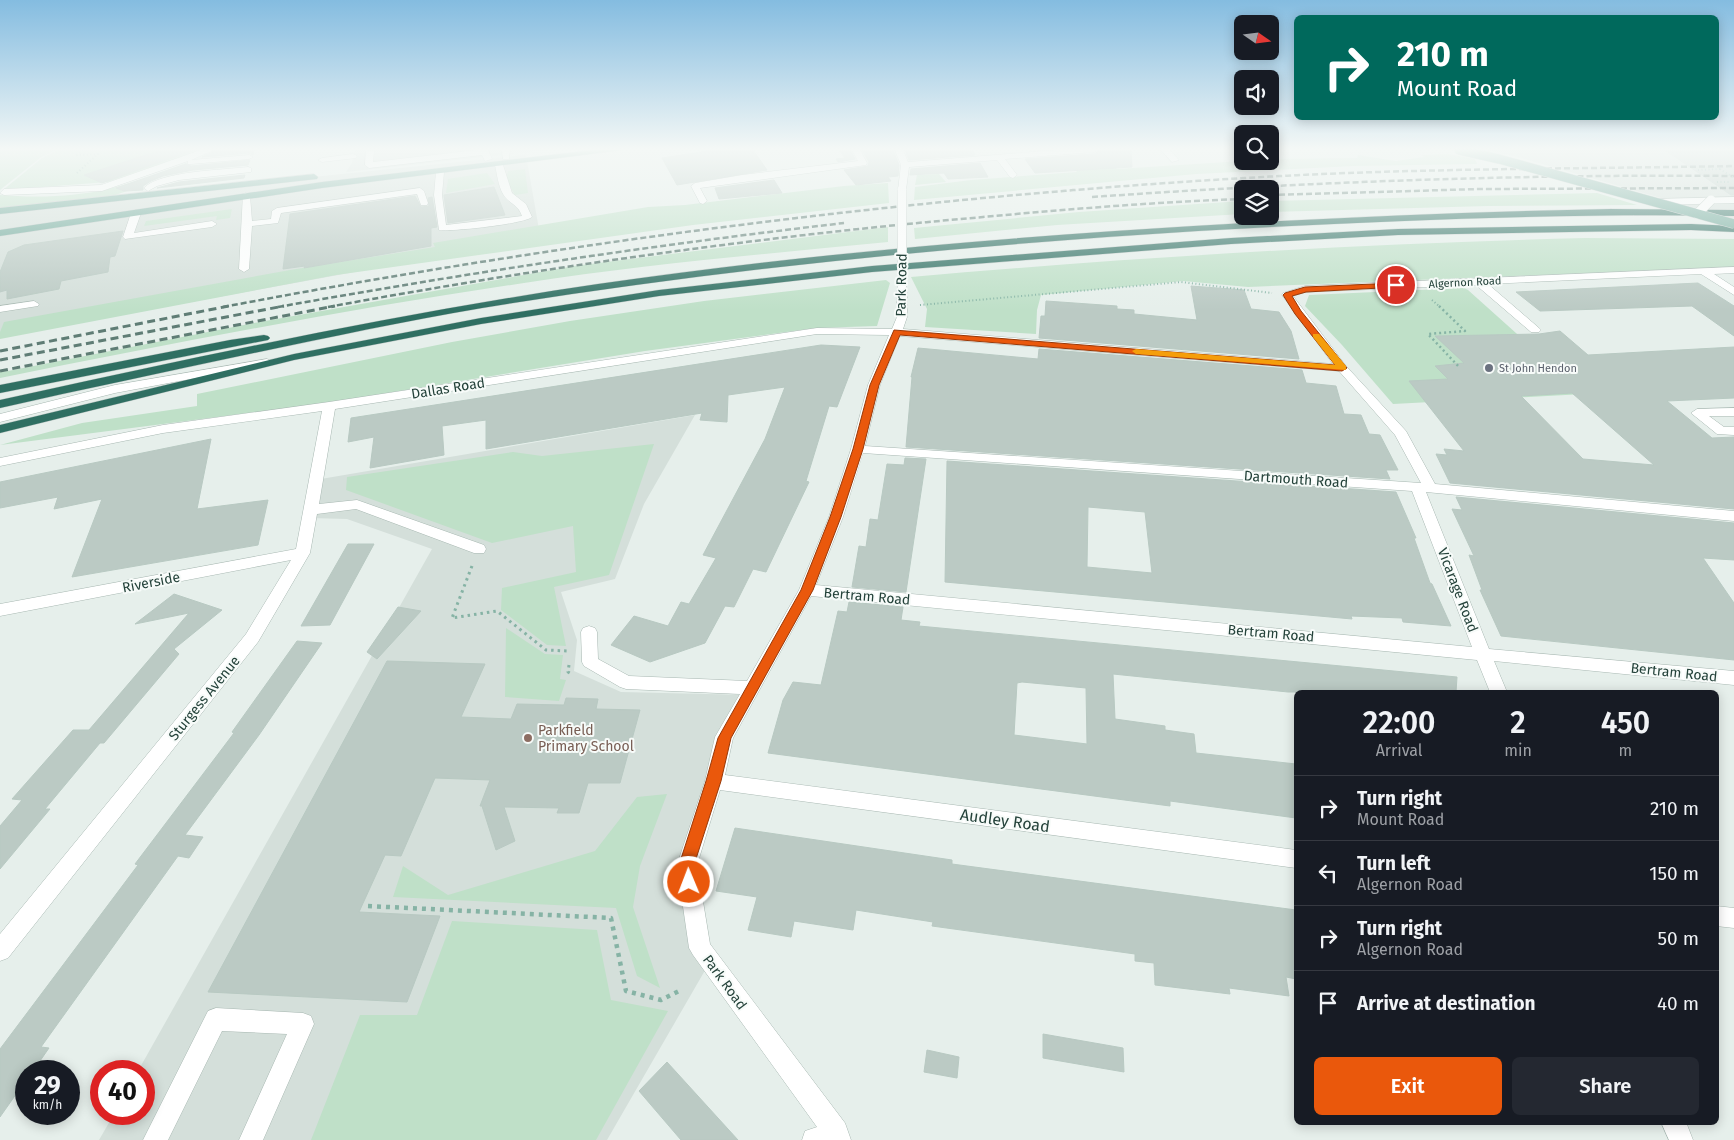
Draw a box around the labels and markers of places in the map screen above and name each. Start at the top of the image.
pin [1375,264,1417,306]
marker: St John Hendon [1483,362,1495,374]
place label: St John Hendon [1499,362,1577,375]
place label: Parkfield Primary School [538,722,634,755]
marker: Parkfield Primary School [522,732,534,744]

